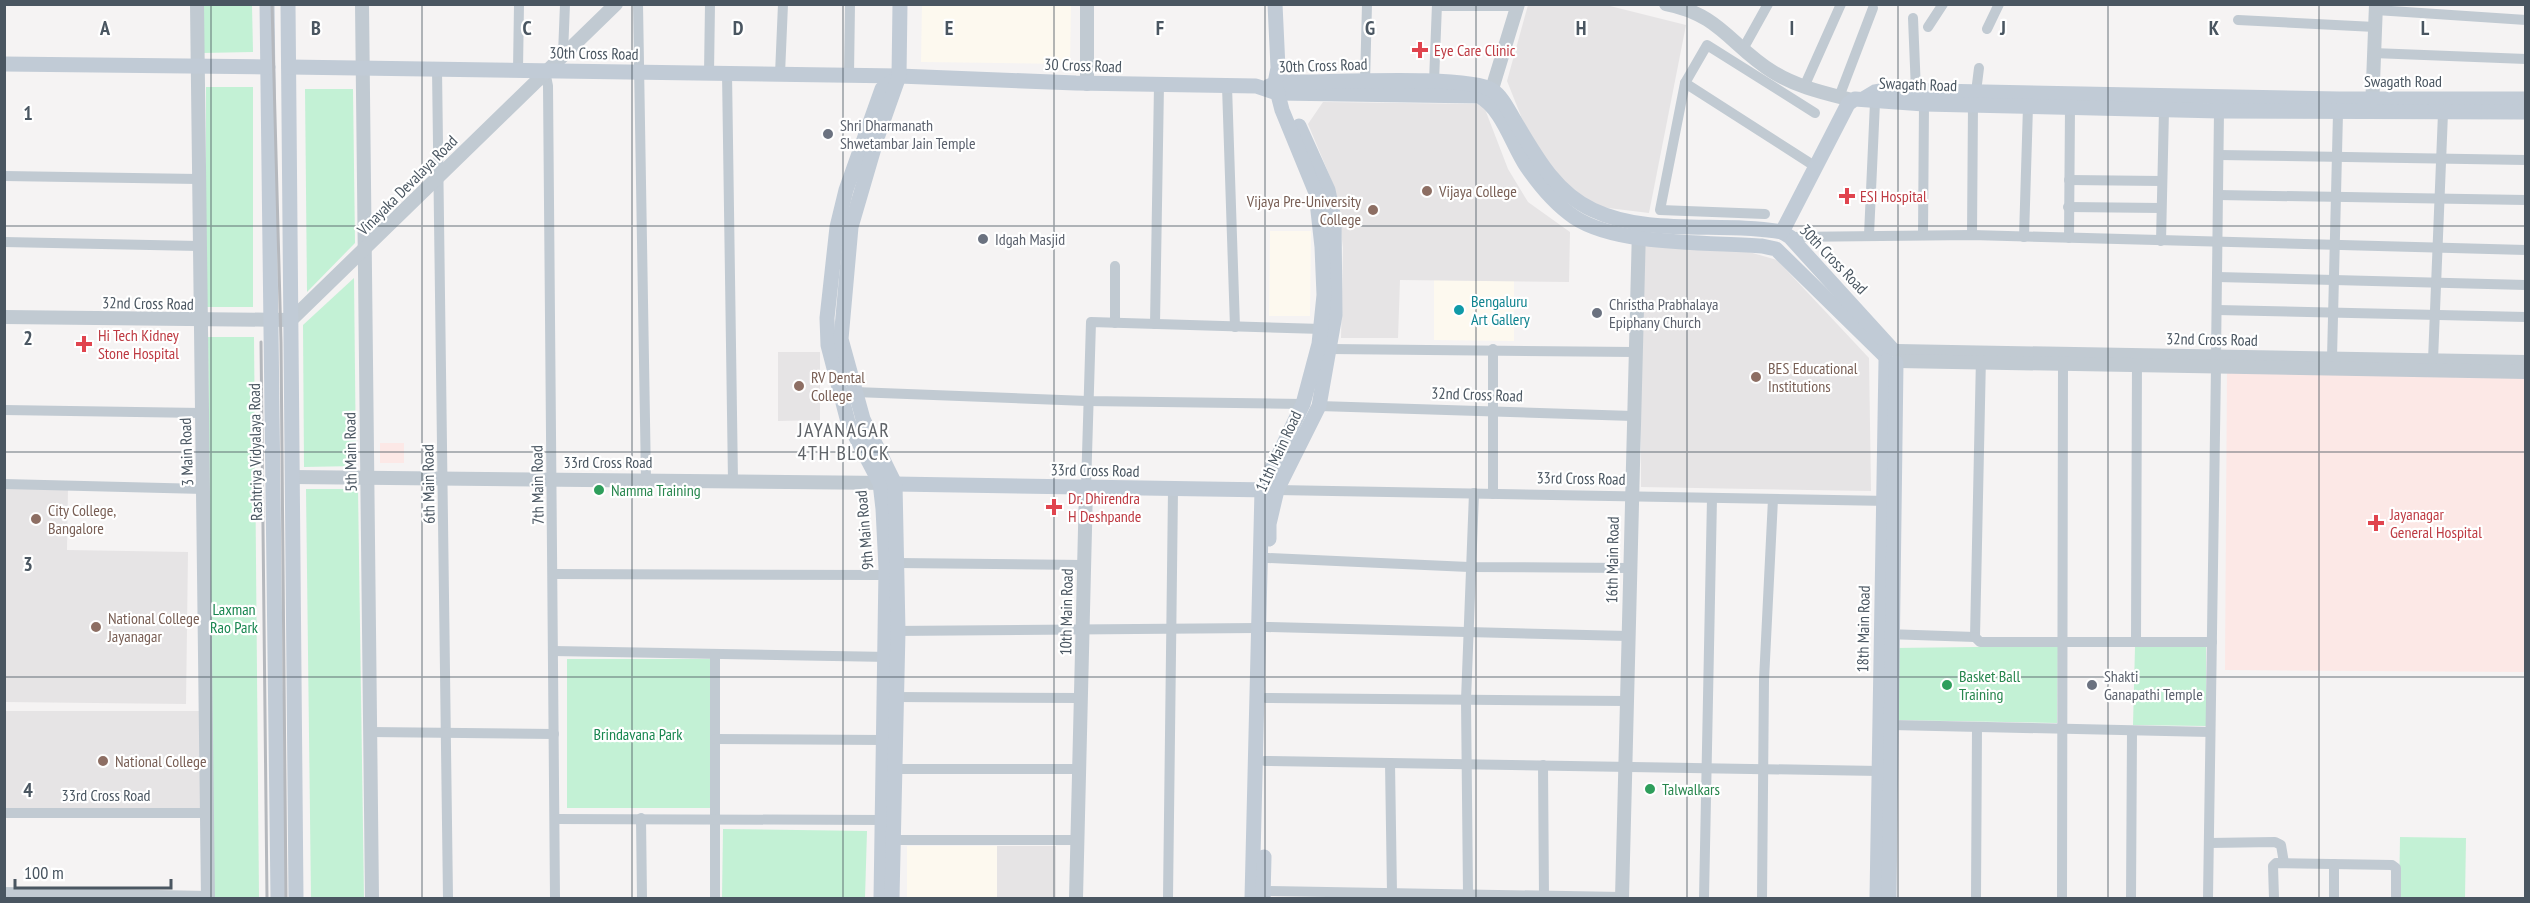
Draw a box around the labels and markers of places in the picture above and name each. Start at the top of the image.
place label: Eye Care Clinic [1434,40,1516,60]
marker: Eye Care Clinic [1411,41,1429,59]
place label: Shri Dharmanath Shwetambar Jain Temple [840,115,976,153]
marker: Shri Dharmanath Shwetambar Jain Temple [821,127,835,141]
place label: Vijaya College [1438,181,1517,201]
marker: Vijaya College [1420,184,1434,198]
place label: ESI Hospital [1860,186,1927,206]
marker: ESI Hospital [1838,187,1856,205]
place label: Vijaya Pre-University College [1246,191,1361,229]
marker: Vijaya Pre-University College [1366,203,1380,217]
place label: Idgah Masjid [995,229,1065,249]
marker: Idgah Masjid [976,232,990,246]
place label: Bengaluru Art Gallery [1471,291,1530,329]
place label: Christha Prabhalaya Epiphany Church [1609,294,1718,332]
marker: Bengaluru Art Gallery [1452,303,1466,317]
marker: Christha Prabhalaya Epiphany Church [1590,306,1604,320]
place label: Hi Tech Kidney Stone Hospital [98,325,179,363]
marker: Hi Tech Kidney Stone Hospital [75,335,93,353]
place label: BES Educational Institutions [1768,358,1858,396]
place label: RV Dental College [811,367,865,405]
marker: BES Educational Institutions [1749,370,1763,384]
marker: RV Dental College [792,379,806,393]
place label: Namma Training [611,480,701,500]
marker: Namma Training [592,483,606,497]
place label: Dr. Dhirendra H Deshpande [1068,488,1141,526]
marker: Dr. Dhirendra H Deshpande [1045,498,1063,516]
place label: City College, Bangalore [48,500,116,538]
place label: Jayanagar General Hospital [2389,504,2482,542]
marker: City College, Bangalore [29,512,43,526]
marker: Jayanagar General Hospital [2367,514,2385,532]
place label: National College Jayanagar [107,608,200,646]
marker: National College Jayanagar [89,620,103,634]
place label: Basket Ball Training [1959,666,2020,704]
place label: Shakti Ganapathi Temple [2104,666,2203,704]
marker: Basket Ball Training [1940,678,1954,692]
marker: Shakti Ganapathi Temple [2085,678,2099,692]
place label: National College [115,751,207,771]
marker: National College [96,754,110,768]
place label: Talwalkars [1662,779,1720,799]
marker: Talwalkars [1643,782,1657,796]

